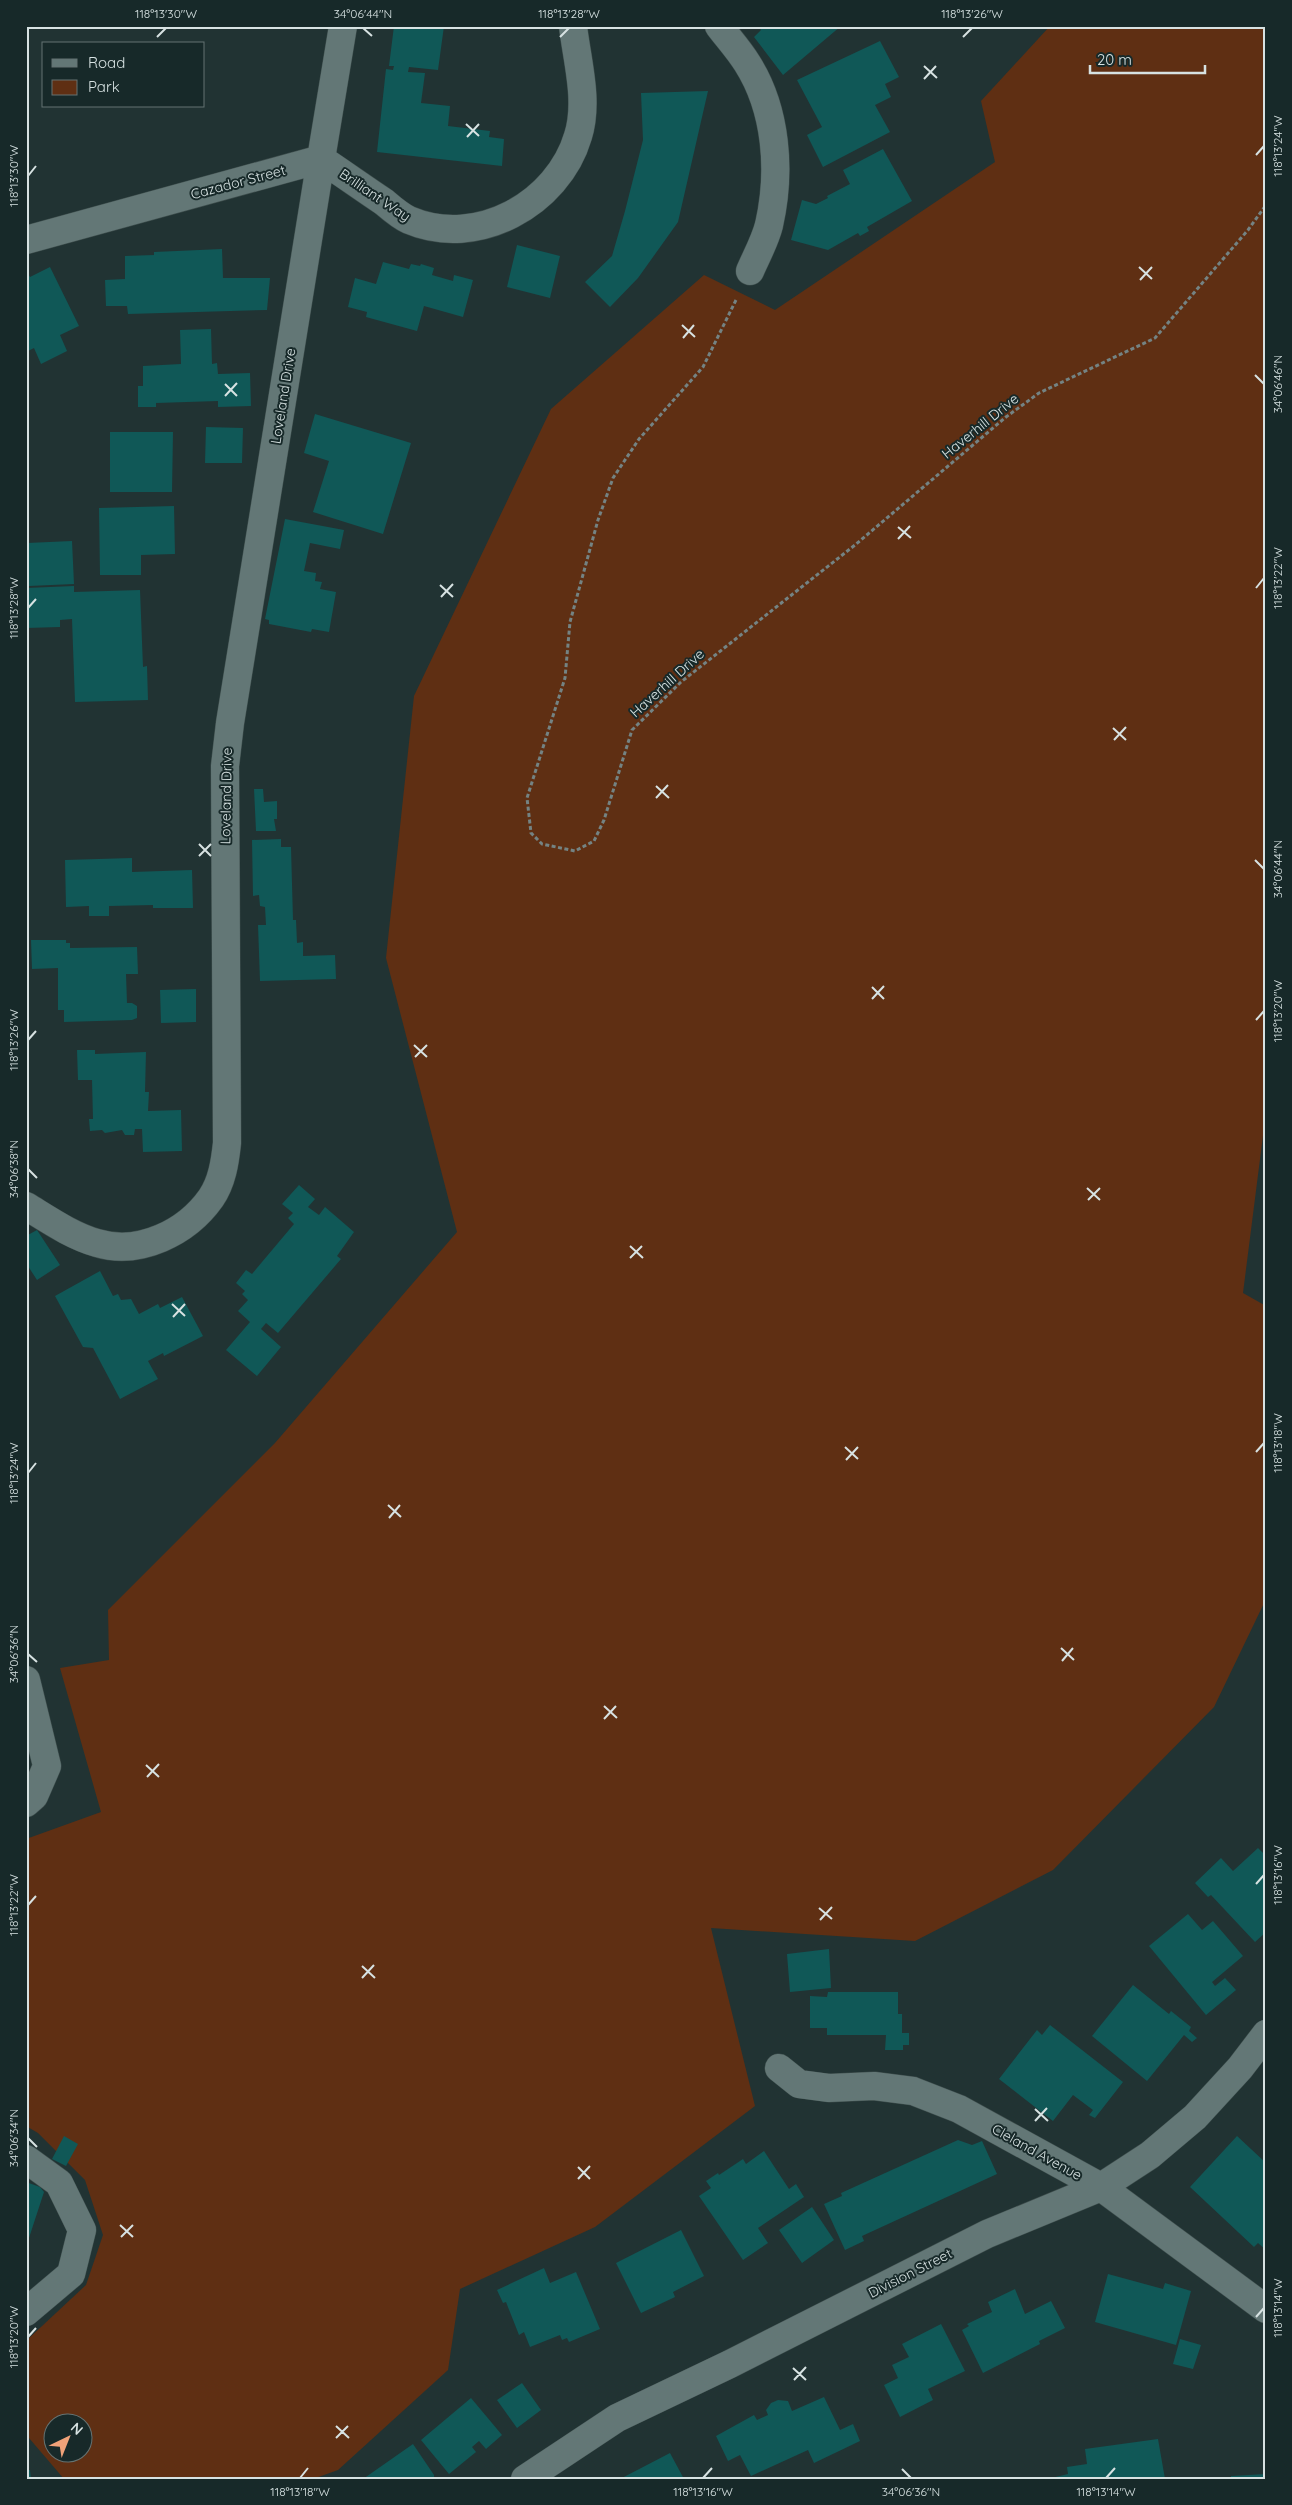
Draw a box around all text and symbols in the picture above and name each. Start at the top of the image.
text: 118°13'30"W [135,6,197,21]
text: 34°06'44"N [334,6,392,21]
text: 118°13'28"W [538,6,600,21]
text: 118°13'26"W [941,6,1003,21]
legend [42,42,205,108]
scale bar [1090,42,1204,74]
text: 20 m [1097,50,1132,69]
text: Road [88,53,125,72]
text: Park [88,77,120,96]
text: 118°13'24"W [1270,115,1285,177]
text: 118°13'30"W [6,145,21,207]
street label: Cazador Street [189,161,288,203]
street label: Brilliant Way [336,165,414,225]
street label: Loveland Drive [267,347,299,445]
text: 34°06'46"N [1270,355,1285,413]
street label: Haverhill Drive [938,389,1022,463]
text: 118°13'22"W [1270,547,1285,609]
text: 118°13'28"W [6,577,21,639]
street label: Haverhill Drive [626,645,708,721]
street label: Loveland Drive [216,747,236,845]
text: 34°06'44"N [1270,840,1285,898]
text: 118°13'20"W [1270,979,1285,1042]
text: 118°13'26"W [6,1009,21,1071]
text: 34°06'38"N [6,1140,21,1198]
text: 118°13'18"W [1270,1413,1285,1473]
text: 118°13'24"W [6,1442,21,1504]
text: 34°06'36"N [6,1625,21,1683]
text: 118°13'16"W [1270,1845,1285,1905]
text: 118°13'22"W [6,1874,21,1936]
text: 34°06'34"N [6,2109,21,2167]
street label: Cleland Avenue [989,2120,1085,2184]
street label: Division Street [865,2244,955,2302]
text: 118°13'14"W [1270,2278,1285,2338]
text: 118°13'20"W [6,2305,21,2368]
north arrow [42,2412,92,2462]
text: N [67,2418,87,2439]
text: 118°13'18"W [270,2484,330,2499]
text: 118°13'16"W [673,2484,733,2499]
text: 34°06'36"N [882,2484,940,2499]
text: 118°13'14"W [1076,2484,1136,2499]

